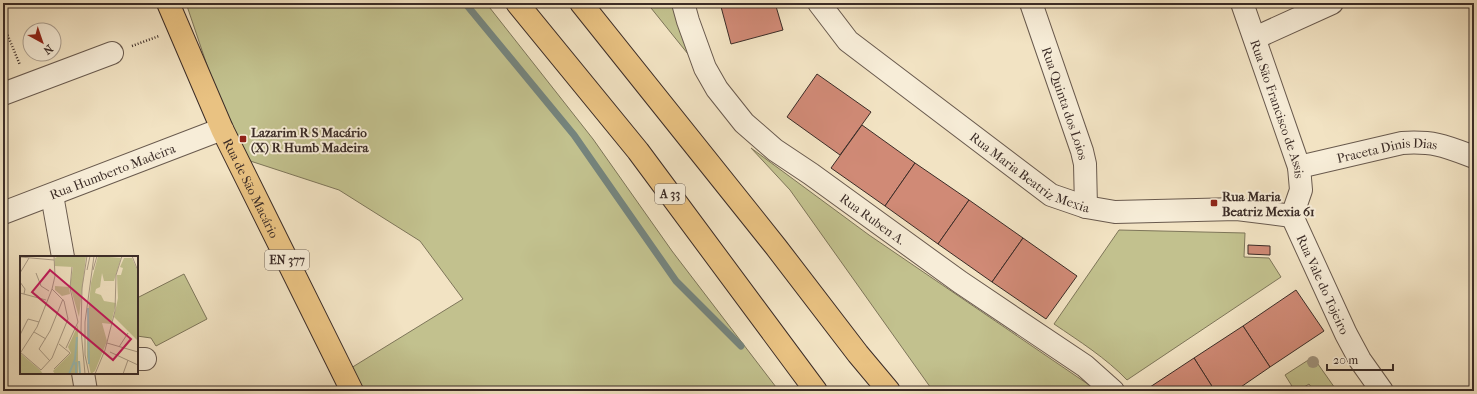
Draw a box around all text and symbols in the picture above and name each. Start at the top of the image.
north arrow [22,22,62,62]
street label: Rua São Francisco de Assis [1248,37,1307,179]
text: N [40,42,55,57]
street label: Rua Quinta dos Loios [1039,45,1091,161]
place label: Lazarim R S Macário (X) R Humb Madeira [251,125,370,155]
street label: Rua Maria Beatriz Mexia [967,129,1091,215]
marker: Lazarim R S Macário (X) R Humb Madeira [238,134,248,144]
street label: Praceta Dinis Dias [1335,135,1439,165]
street label: Rua de São Macário [220,136,283,241]
street label: Rua Humberto Madeira [47,140,178,202]
road number: A 33 [655,184,685,204]
place label: Rua Maria Beatriz Mexia 61 [1222,189,1315,219]
street label: Rua Ruben A. [837,190,908,247]
marker: Rua Maria Beatriz Mexia 61 [1209,198,1219,208]
street label: Rua Vale do Tojeiro [1294,232,1353,337]
road number: EN 377 [265,250,309,270]
inset map [20,256,138,374]
scale bar [1327,346,1393,372]
text: 20 m [1333,353,1358,367]

